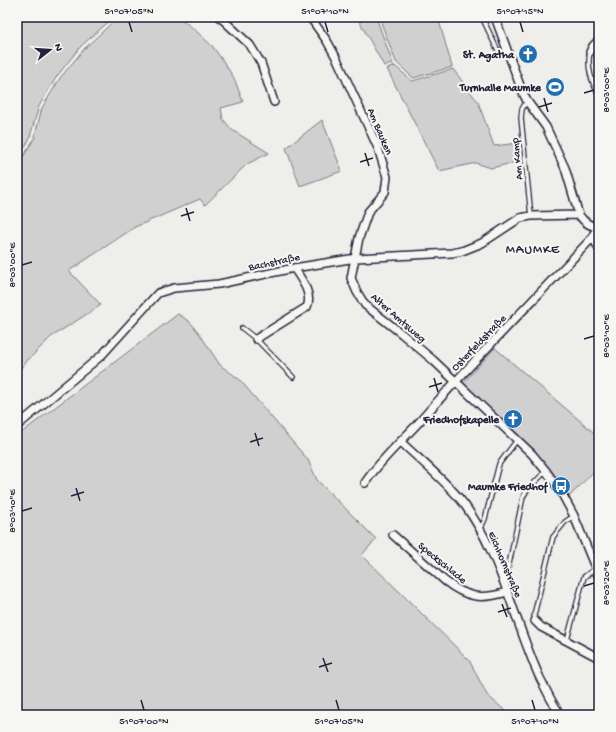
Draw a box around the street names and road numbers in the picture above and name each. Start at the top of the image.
street label: Am Bauken [364,107,395,158]
street label: Am Kamp [510,137,526,180]
street label: Bachstraße [247,252,302,274]
street label: Alter Amtsweg [368,291,428,346]
street label: Osterfeldstraße [449,312,510,374]
street label: Eichhornstraße [485,530,524,600]
street label: Speckschlade [415,540,469,587]

